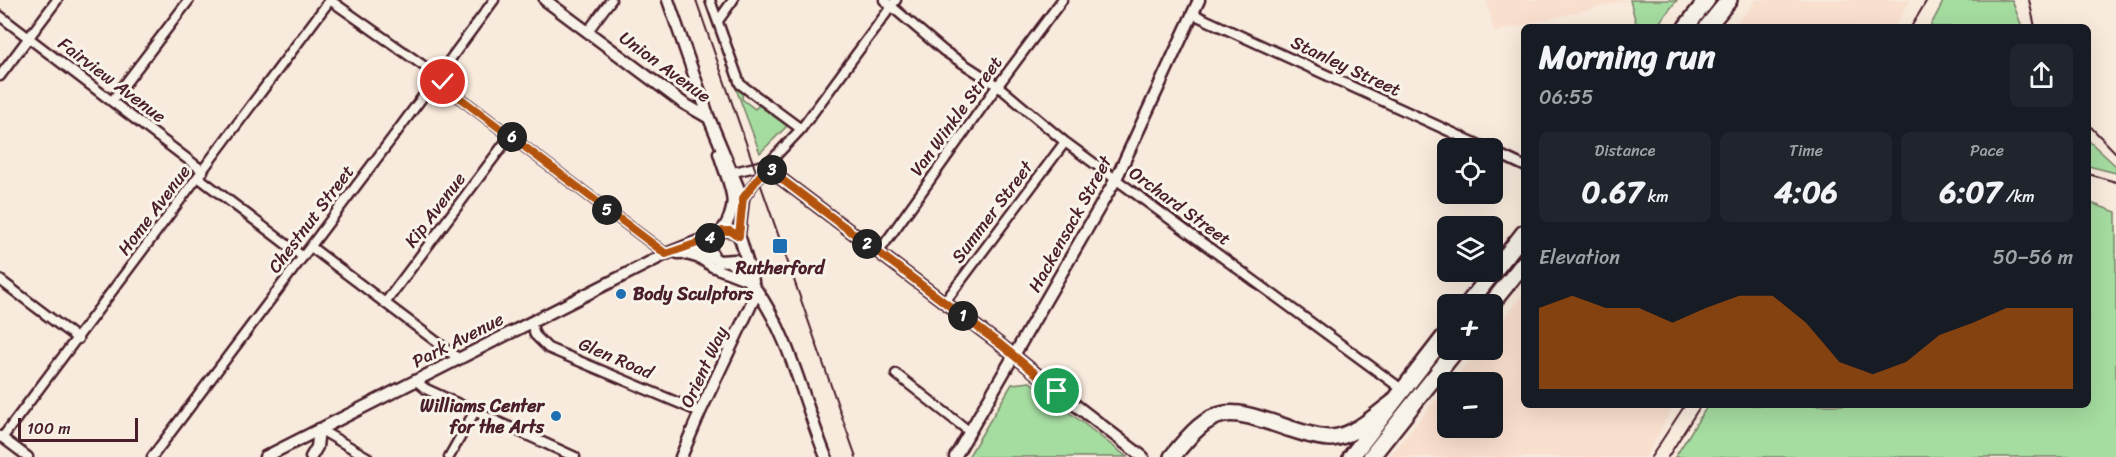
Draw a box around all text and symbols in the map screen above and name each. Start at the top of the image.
street label: Union Avenue [612,22,718,112]
street label: Stanley Street [1285,26,1407,106]
street label: Fairview Avenue [51,28,173,132]
text: Morning run [1539,28,1715,86]
button: share [2010,44,2073,107]
street label: Van Winkle Street [901,49,1011,183]
pin [417,56,468,107]
icon: check [426,65,459,98]
text: 06:55 [1539,80,1593,115]
pin: 6 [497,122,527,152]
text: 6 [507,122,517,151]
text: Distance [1595,136,1655,165]
text: Time [1789,136,1823,165]
text: Pace [1970,136,2004,165]
map controls [1437,138,1503,438]
button: locate [1437,138,1503,204]
street label: Hackensack Street [1019,149,1121,298]
street label: Summer Street [943,153,1042,270]
pin: 3 [757,155,787,185]
text: 3 [768,155,776,184]
street label: Home Avenue [109,158,199,262]
street label: Chestnut Street [259,158,363,280]
street label: Orchard Street [1122,158,1238,254]
street label: Kip Avenue [396,165,474,255]
text: 0.67 [1581,165,1644,219]
text: 4:06 [1774,165,1838,219]
text: 6:07 [1939,165,2002,219]
text: km [1644,182,1669,211]
text: /km [2002,182,2035,211]
pin: 5 [592,195,622,225]
text: 5 [602,195,612,224]
button: layers [1437,216,1503,282]
pin: 4 [695,223,725,253]
text: 4 [705,223,715,252]
pin: 2 [852,229,882,259]
text: 2 [862,229,872,258]
marker: Rutherford [771,237,789,255]
text: Elevation [1539,240,1620,275]
text: 50–56 m [1993,240,2073,275]
place label: Rutherford [735,252,826,284]
place label: Body Sculptors [633,278,754,310]
marker: Body Sculptors [614,287,628,301]
button: + [1437,294,1503,360]
pin: 1 [948,301,978,331]
text: 1 [960,301,966,330]
street label: Park Avenue [406,303,510,377]
street label: Orient Way [671,320,737,413]
street label: Glen Road [574,328,660,389]
pin [1031,365,1082,416]
button: − [1437,372,1503,438]
icon: arrive [1040,374,1073,407]
place label: Williams Center for the Arts [420,390,546,443]
marker: Williams Center for the Arts [549,409,563,423]
text: 100 m [27,414,71,443]
scale bar [18,415,138,442]

